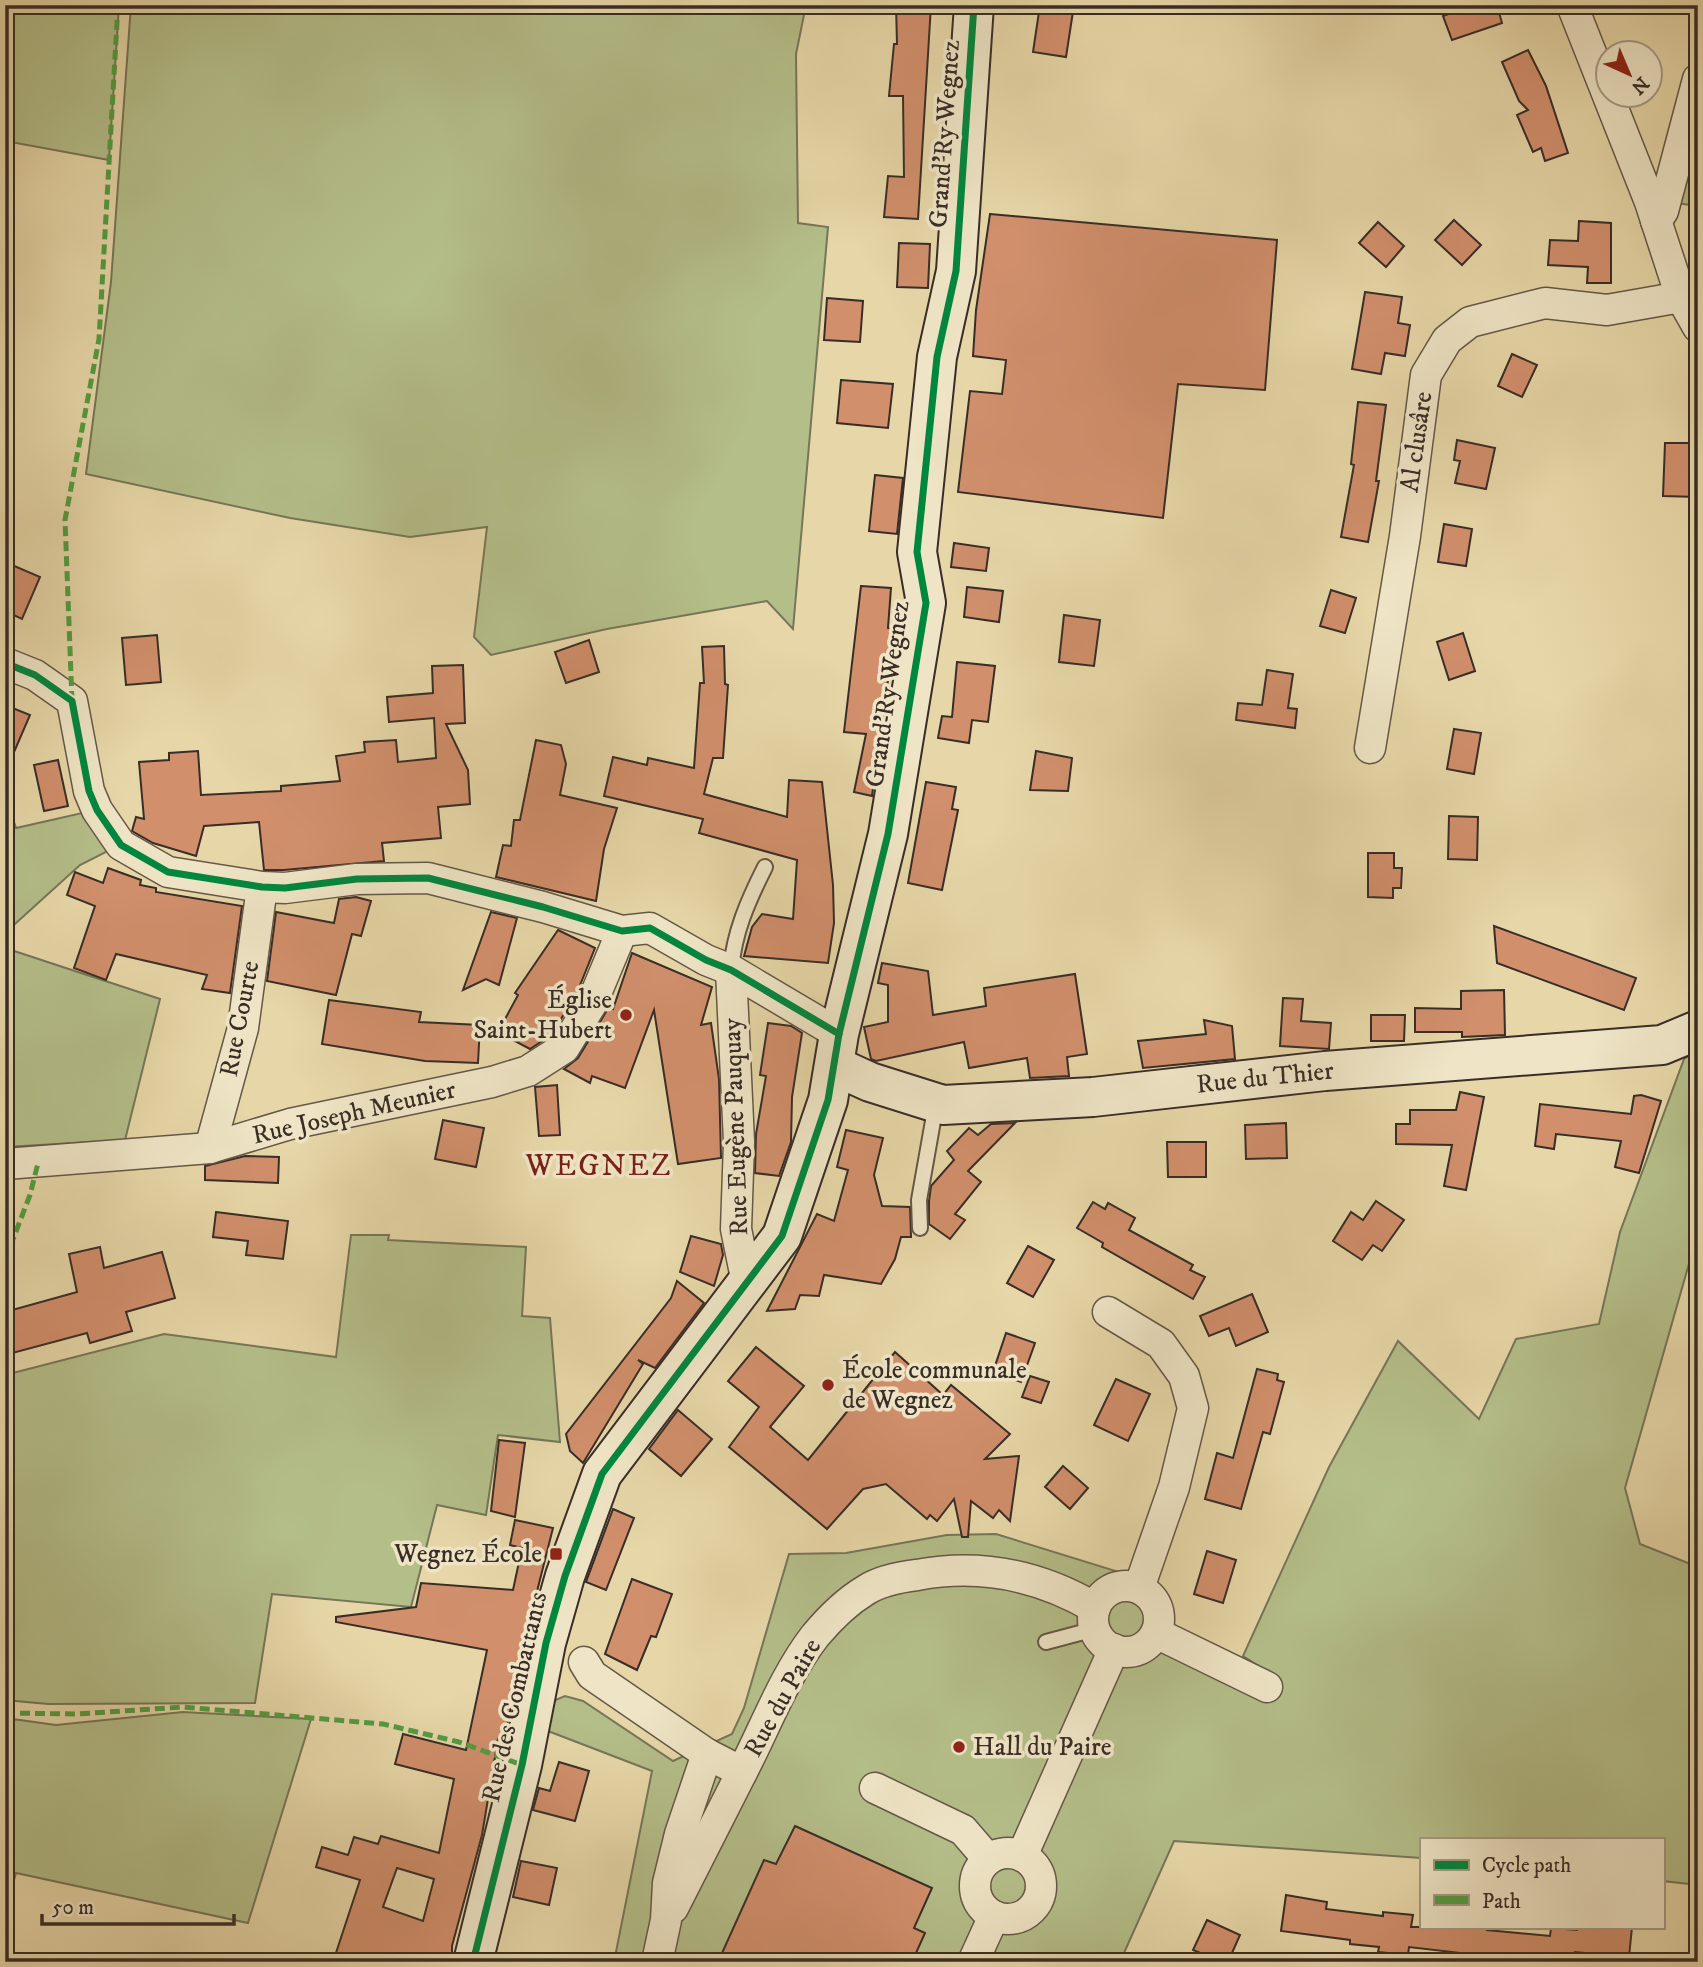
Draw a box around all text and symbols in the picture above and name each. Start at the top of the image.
north arrow [1594,38,1664,108]
street label: Grand'Ry Wegnez [922,39,968,229]
text: N [1626,71,1653,99]
street label: Al clusâre [1394,389,1440,495]
street label: Grand'Ry Wegnez [859,598,917,790]
street label: Rue Courte [213,958,267,1080]
place label: Église Saint-Hubert [473,984,612,1047]
marker: Église Saint-Hubert [618,1007,634,1023]
street label: Rue Eugène Pauquay [716,1017,756,1236]
street label: Rue du Thier [1195,1054,1336,1102]
street label: Rue Joseph Meunier [249,1073,459,1152]
district label: WEGNEZ [525,1148,672,1185]
place label: École communale de Wegnez [842,1354,1027,1417]
marker: École communale de Wegnez [820,1377,836,1393]
place label: Wegnez École [393,1538,542,1571]
marker: Wegnez École [548,1546,564,1562]
street label: Rue des Combattants [475,1589,555,1805]
street label: Rue du Paire [737,1633,829,1763]
place label: Hall du Paire [973,1731,1111,1764]
marker: Hall du Paire [951,1739,967,1755]
legend [1420,1838,1664,1928]
text: Cycle path [1482,1853,1571,1879]
scale bar [42,1883,234,1927]
text: Path [1482,1889,1521,1915]
text: 50 m [52,1895,94,1921]

